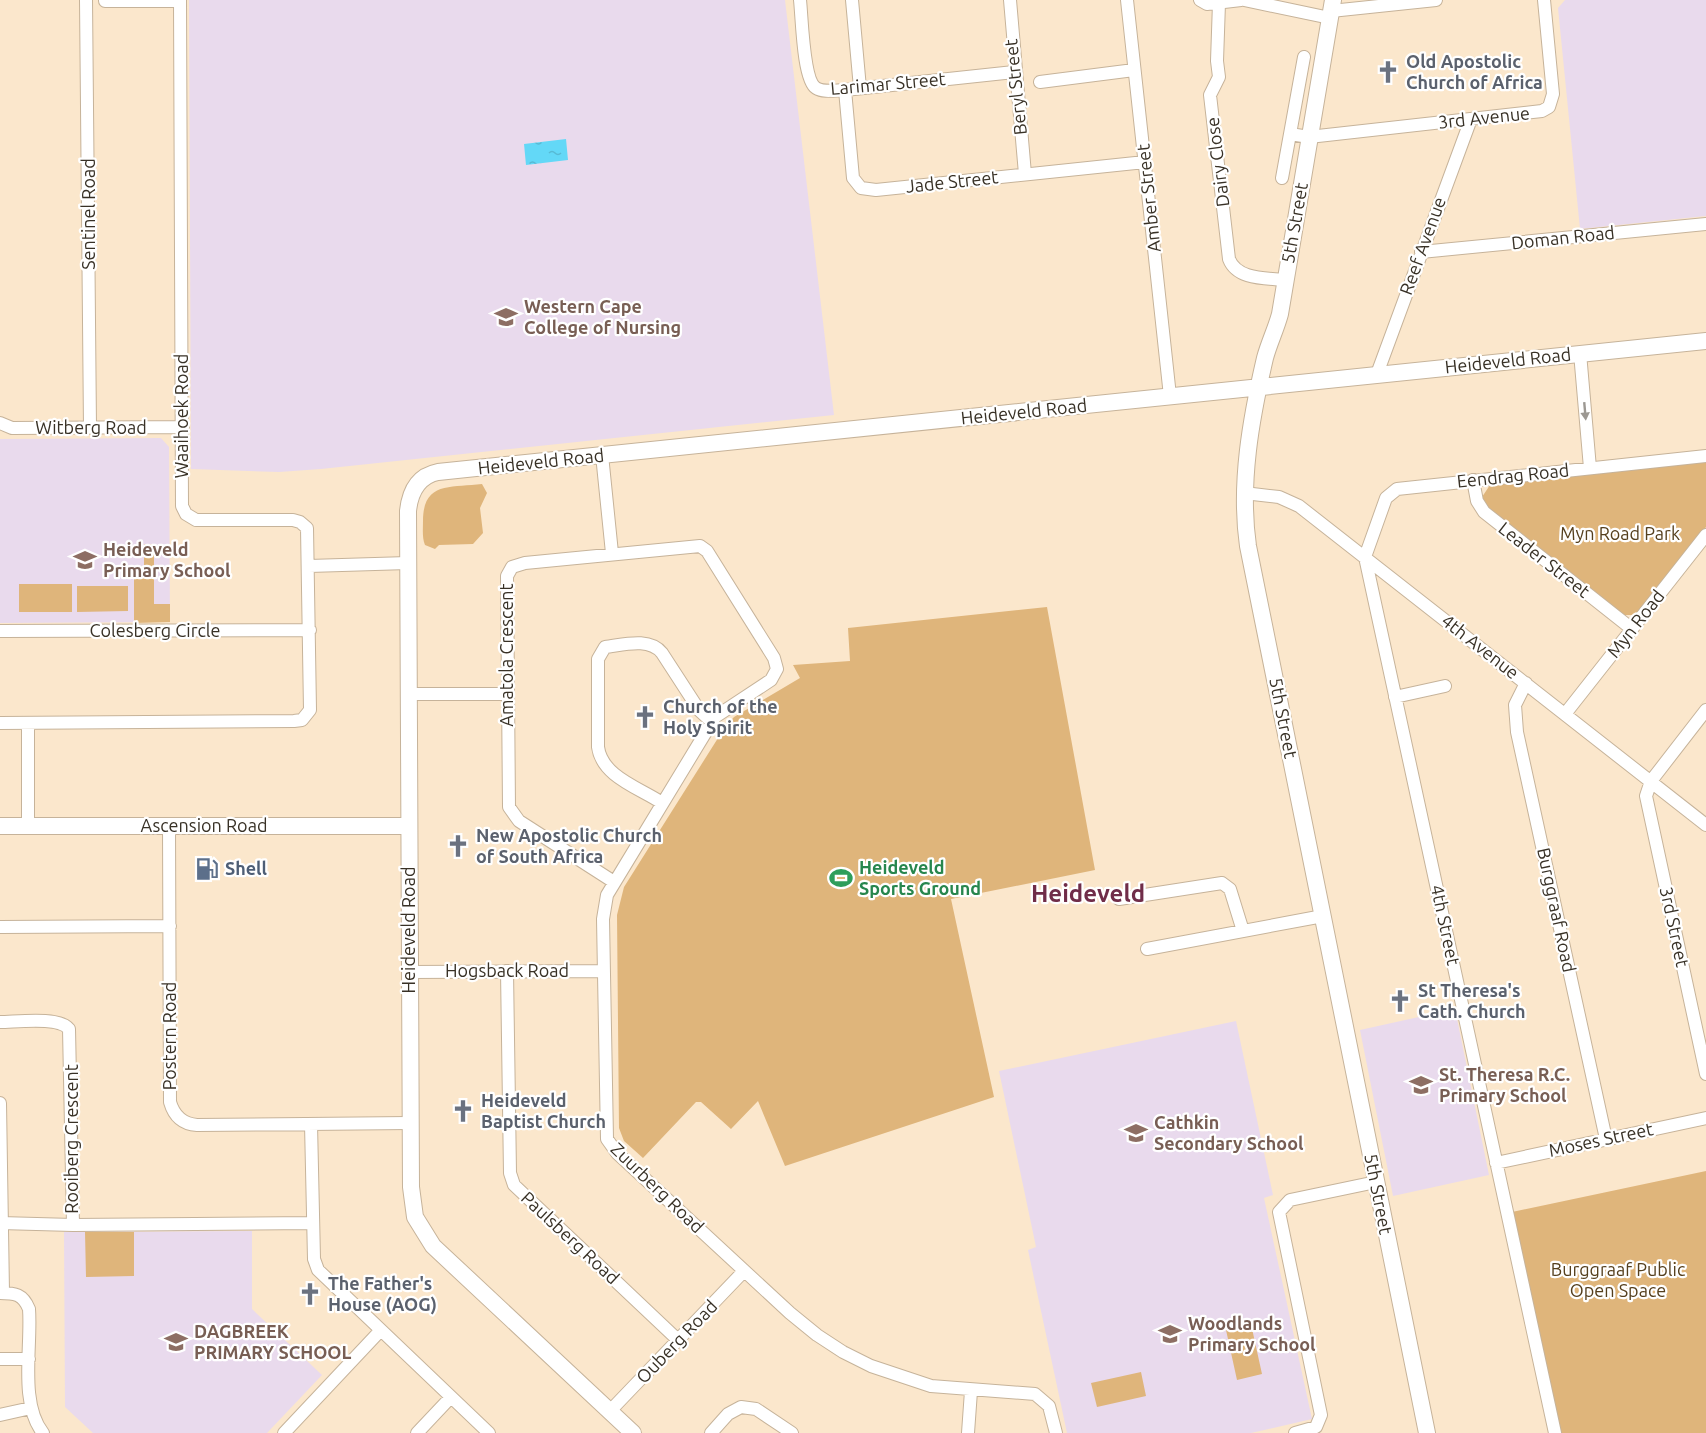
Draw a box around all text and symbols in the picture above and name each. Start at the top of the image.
street label: Beryl Street [1000,38,1030,136]
place label: Old Apostolic Church of Africa [1406,51,1543,92]
church icon: Old Apostolic Church of Africa [1375,59,1401,85]
street label: Larimar Street [829,68,946,98]
street label: 3rd Avenue [1437,102,1531,132]
street label: Dairy Close [1202,116,1232,208]
street label: Amber Street [1132,143,1164,253]
street label: Sentinel Road [78,158,98,270]
street label: Jade Street [905,166,999,196]
street label: 5th Street [1277,181,1311,265]
street label: Reef Avenue [1395,194,1449,297]
street label: Doman Road [1510,222,1616,252]
place label: Western Cape College of Nursing [524,296,681,337]
school or university icon: Western Cape College of Nursing [493,304,519,330]
street label: Heideveld Road [1444,343,1572,377]
street label: Waaihoek Road [171,354,191,478]
street label: Heideveld Road [960,394,1088,428]
one-way arrow [1580,401,1590,420]
street label: Witberg Road [35,417,147,437]
street label: Heideveld Road [477,444,605,478]
street label: Eendrag Road [1456,459,1570,491]
street label: Leader Street [1495,517,1594,601]
park label: Myn Road Park [1560,523,1680,543]
place label: Heideveld Primary School [103,539,231,580]
school or university icon: Heideveld Primary School [72,547,98,573]
street label: Amatola Crescent [496,583,516,727]
street label: Myn Road [1603,586,1668,661]
street label: 4th Avenue [1438,610,1523,682]
street label: Colesberg Circle [90,620,221,640]
street label: 5th Street [1266,676,1302,760]
place label: Church of the Holy Spirit [663,696,778,737]
church icon: Church of the Holy Spirit [632,704,658,730]
street label: Ascension Road [141,815,267,835]
place label: New Apostolic Church of South Africa [476,825,662,866]
church icon: New Apostolic Church of South Africa [445,833,471,859]
street label: Burggraaf Road [1534,846,1580,974]
fuel station icon: Shell [194,856,220,882]
place label: Heideveld Sports Ground [859,857,981,898]
place label: Shell [225,858,268,878]
sports icon: Heideveld Sports Ground [828,865,854,891]
street label: Heideveld Road [398,867,418,993]
district label: Heideveld [1031,880,1145,907]
street label: 4th Street [1428,883,1464,967]
street label: 3rd Street [1657,885,1693,969]
street label: Hogsback Road [445,960,569,980]
place label: St Theresa's Cath. Church [1418,980,1526,1021]
street label: Postern Road [159,982,179,1090]
church icon: St Theresa's Cath. Church [1387,988,1413,1014]
street label: Rooiberg Crescent [61,1064,81,1214]
place label: St. Theresa R.C. Primary School [1439,1064,1570,1105]
school or university icon: St. Theresa R.C. Primary School [1408,1072,1434,1098]
place label: Heideveld Baptist Church [481,1090,606,1131]
church icon: Heideveld Baptist Church [450,1098,476,1124]
place label: Cathkin Secondary School [1154,1112,1304,1153]
street label: Moses Street [1547,1118,1655,1160]
school or university icon: Cathkin Secondary School [1123,1120,1149,1146]
street label: Zuurberg Road [607,1138,708,1236]
street label: 5th Street [1361,1152,1397,1236]
street label: Paulsberg Road [518,1187,624,1288]
park label: Burggraaf Public Open Space [1551,1259,1685,1300]
place label: The Father's House (AOG) [328,1273,437,1315]
church icon: The Father's House (AOG) [297,1281,323,1307]
street label: Ouberg Road [632,1296,721,1387]
place label: Woodlands Primary School [1188,1313,1316,1354]
place label: DAGBREEK PRIMARY SCHOOL [194,1321,352,1362]
school or university icon: Woodlands Primary School [1157,1321,1183,1347]
school or university icon: DAGBREEK PRIMARY SCHOOL [163,1329,189,1355]

